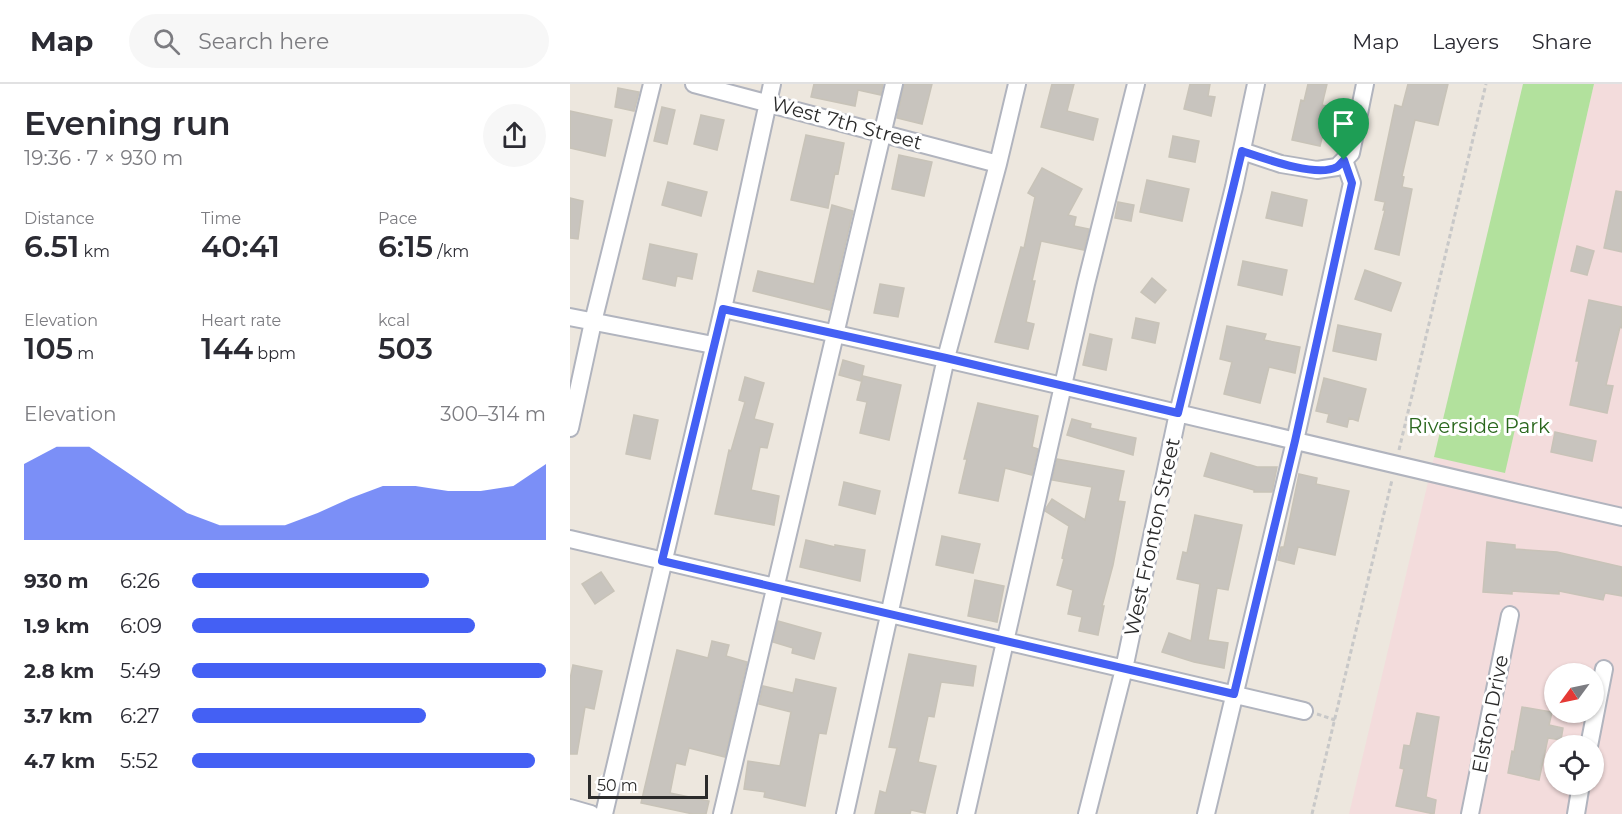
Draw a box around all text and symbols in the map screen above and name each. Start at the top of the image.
search box [129,14,549,68]
text: Map [30,24,93,58]
icon: search [150,25,183,58]
text: Search here [198,28,329,55]
text: Map [1352,29,1399,54]
text: Layers [1432,29,1499,54]
text: Share [1532,29,1592,54]
street label: West 7th Street [769,91,925,155]
pin [1318,98,1369,160]
text: Evening run [24,103,231,143]
button: share [483,104,546,167]
icon: arrive [1327,107,1360,140]
text: 19:36 · 7 × 930 m [24,146,183,170]
text: Distance [24,209,94,228]
text: Time [201,209,241,228]
text: Pace [378,209,417,228]
text: 6.51 [24,228,79,265]
text: 40:41 [201,228,280,265]
text: 6:15 [378,228,433,265]
text: km [79,242,110,261]
text: /km [433,242,469,261]
text: Elevation [24,311,98,330]
text: Heart rate [201,311,281,330]
text: kcal [378,311,410,330]
text: 105 [24,330,73,367]
text: 144 [201,330,253,367]
text: 503 [378,330,433,367]
text: m [73,344,94,363]
text: bpm [253,344,296,363]
text: Elevation [24,402,116,426]
text: 300–314 m [440,402,546,426]
park label: Riverside Park [1408,414,1550,438]
street label: West Fronton Street [1119,436,1185,638]
text: 930 m [24,569,89,593]
text: 6:26 [120,569,160,593]
text: 1.9 km [24,614,90,638]
text: 6:09 [120,614,162,638]
street label: Elston Drive [1467,653,1513,775]
text: 2.8 km [24,659,94,683]
text: 5:49 [120,659,161,683]
north arrow [1544,663,1604,723]
map controls [1544,663,1604,795]
text: 3.7 km [24,704,93,728]
text: 6:27 [120,704,160,728]
button: locate [1544,735,1604,795]
text: 4.7 km [24,749,95,773]
text: 5:52 [120,749,158,773]
scale bar [588,772,708,800]
text: 50 m [597,776,638,795]

